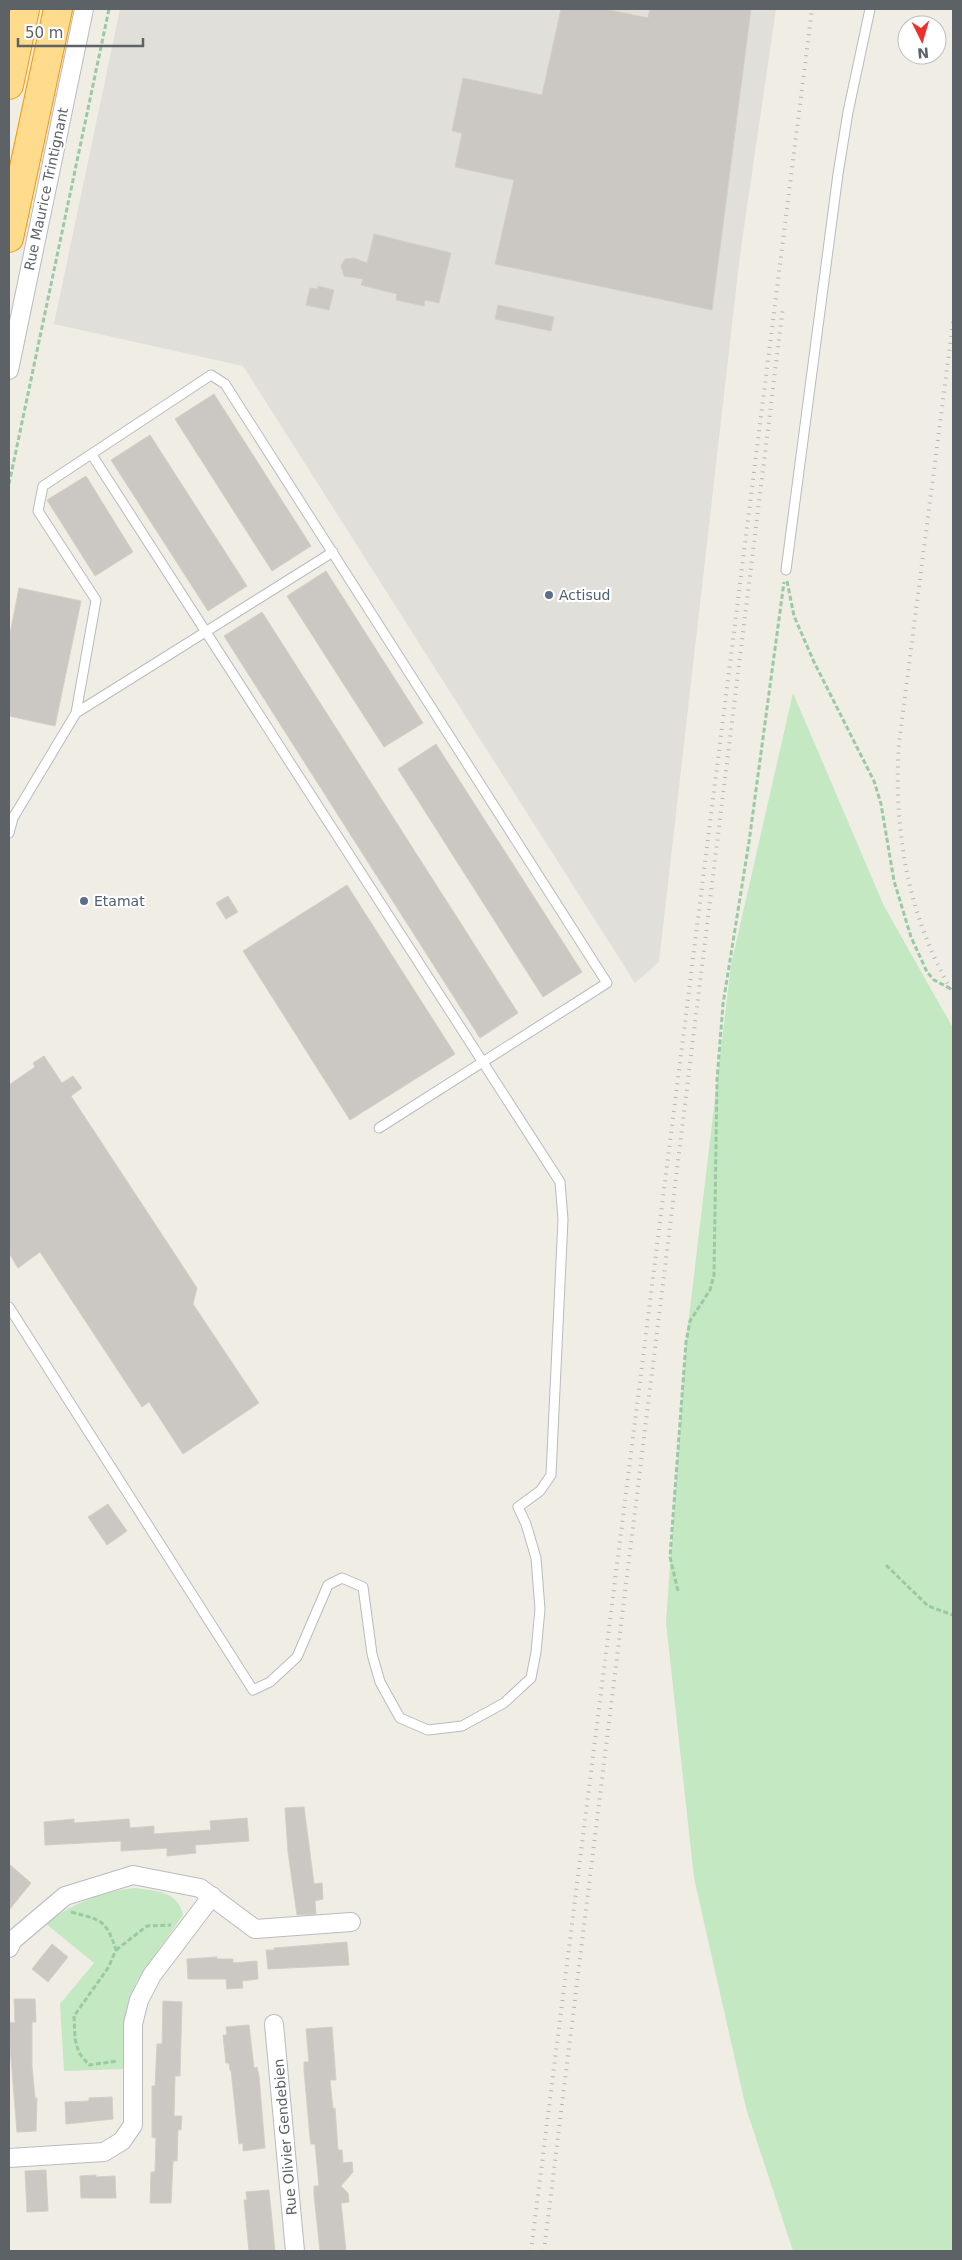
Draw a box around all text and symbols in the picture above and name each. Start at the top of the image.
scale bar [18,15,142,47]
north arrow [897,15,947,65]
text: 50 m [25,24,63,42]
text: N [917,44,930,61]
street label: Rue Maurice Trintignant [21,106,71,272]
place label: Actisud [559,587,610,603]
marker: Actisud [543,589,555,601]
place label: Etamat [94,893,145,909]
marker: Etamat [78,895,90,907]
street label: Rue Olivier Gendebien [270,2058,300,2216]

